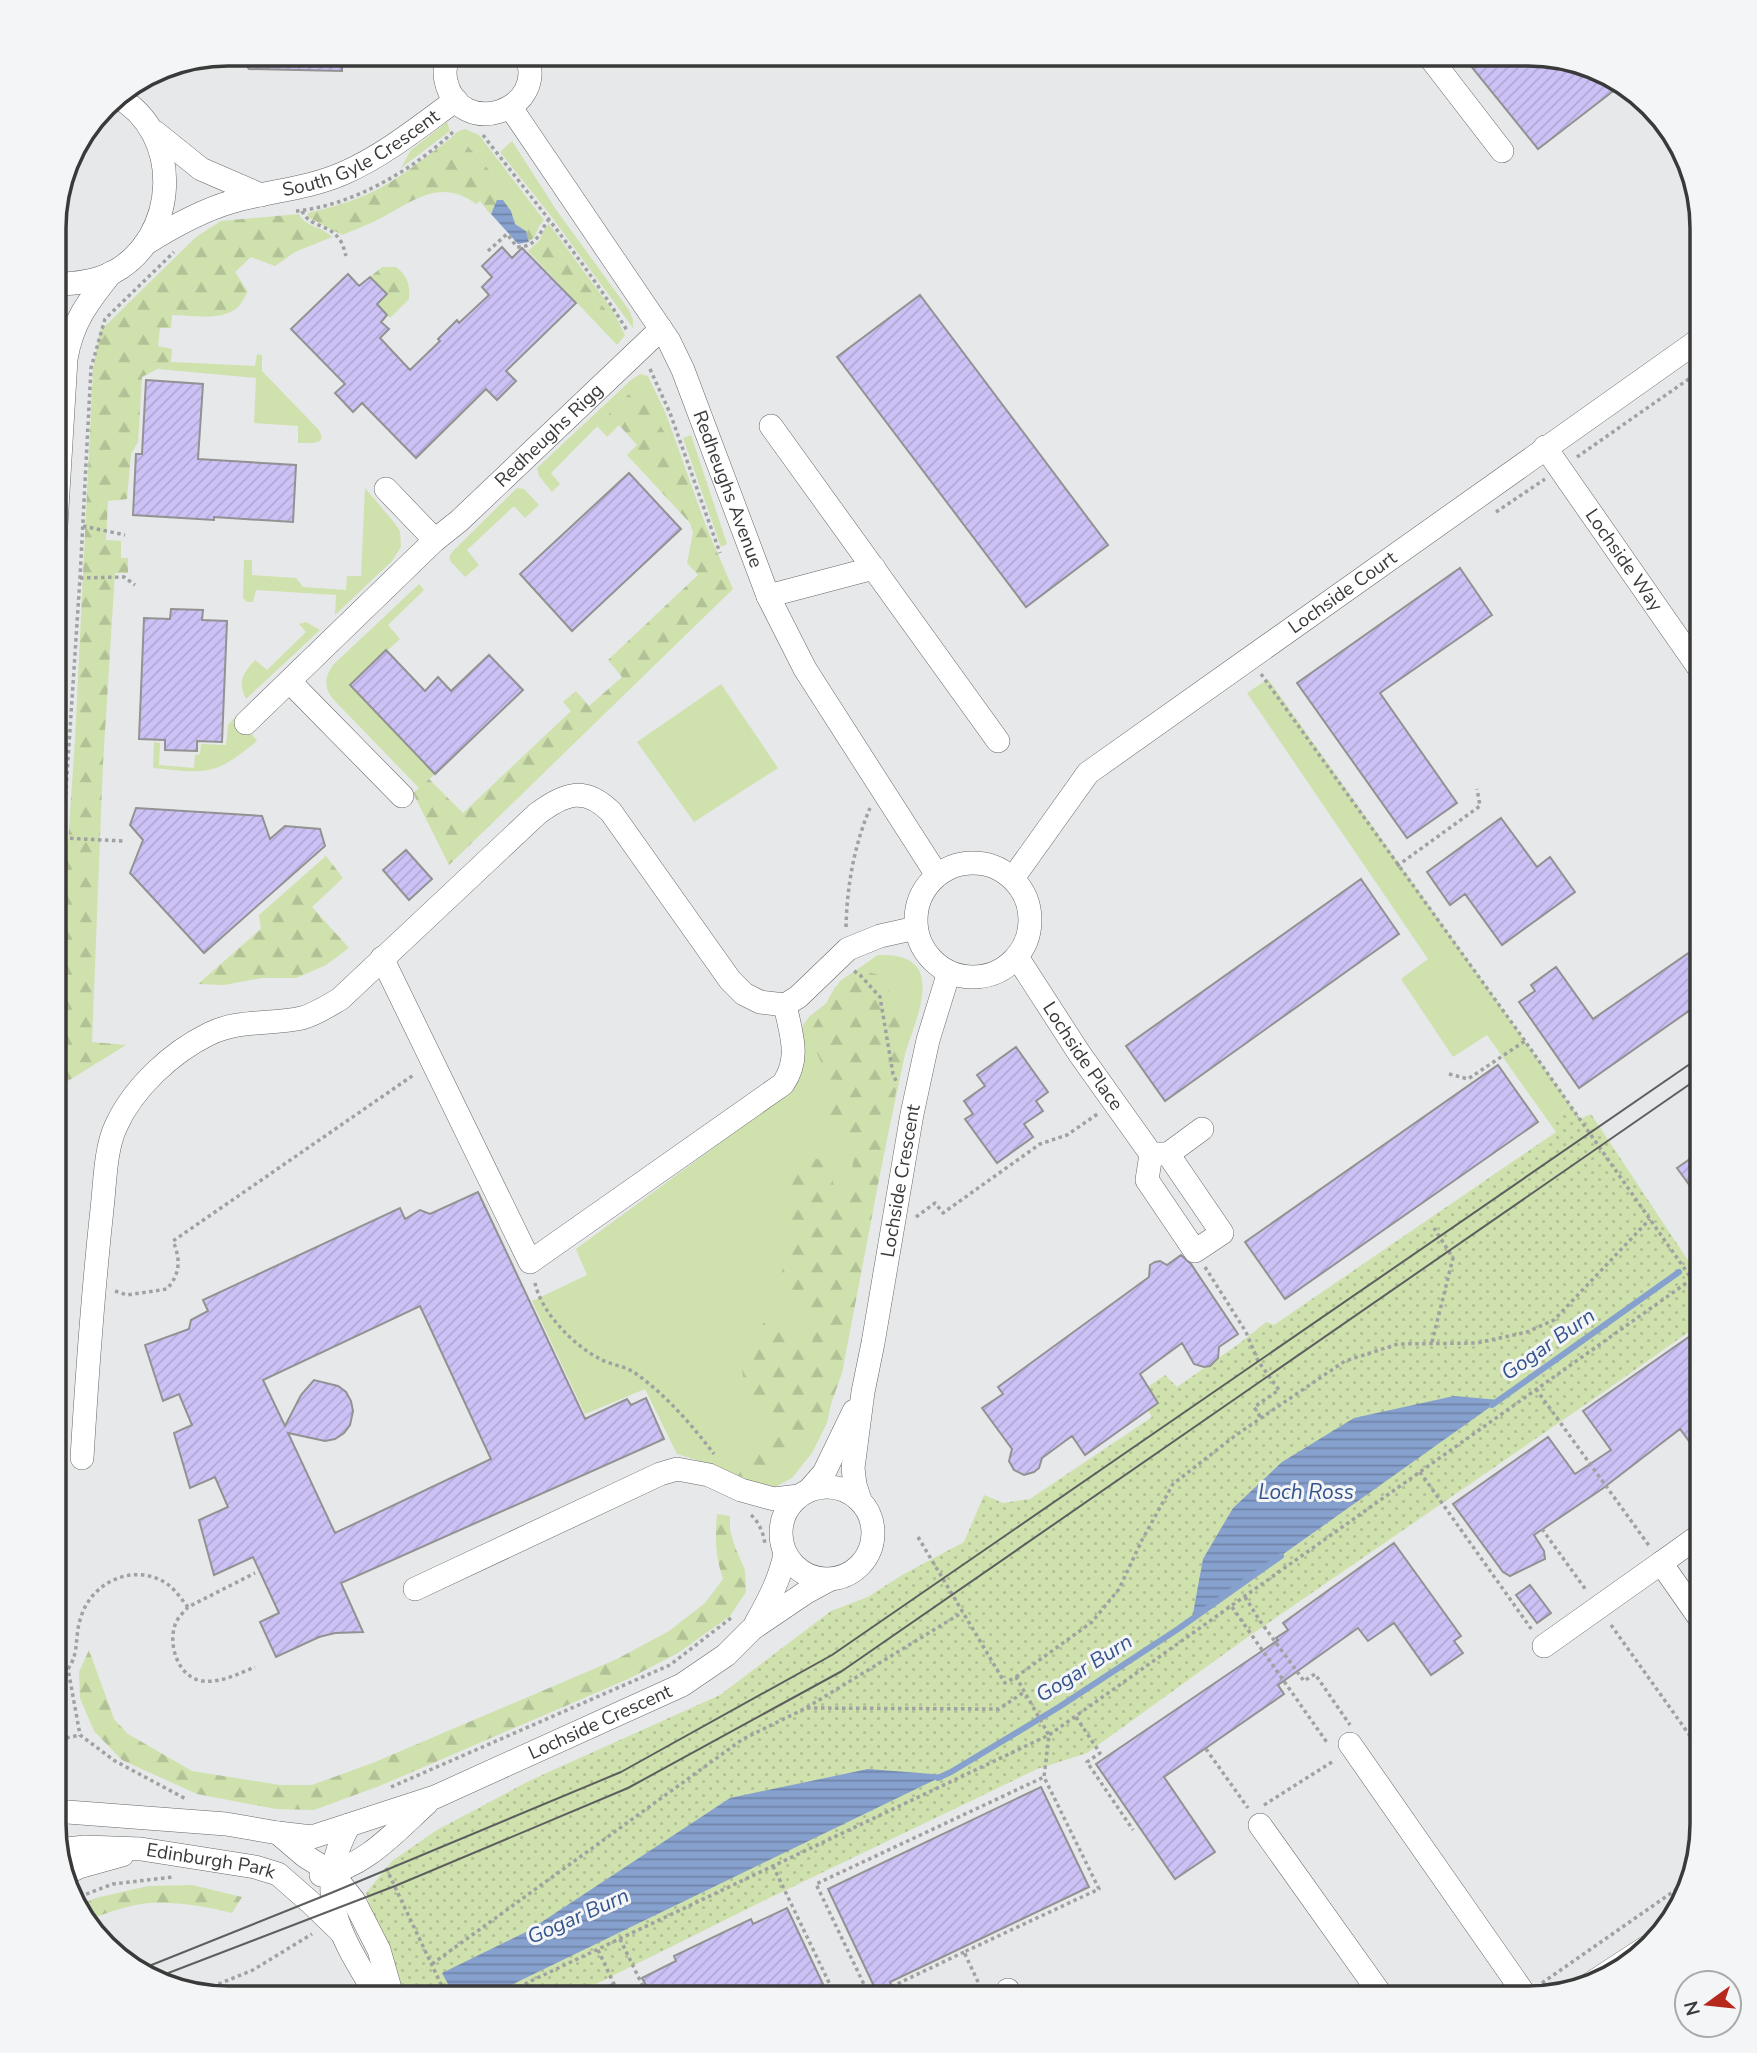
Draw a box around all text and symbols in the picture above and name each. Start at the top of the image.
street label: South Gyle Crescent [280,103,445,203]
street label: Redheughs Rigg [489,377,609,493]
street label: Redheughs Avenue [686,407,769,571]
street label: Lochside Way [1579,504,1669,617]
street label: Lochside Court [1283,545,1402,640]
street label: Lochside Place [1036,997,1129,1116]
street label: Lochside Crescent [875,1102,927,1259]
water label: Gogar Burn [1495,1301,1601,1387]
water label: Loch Ross [1258,1478,1354,1506]
water label: Gogar Burn [1030,1627,1138,1709]
street label: Lochside Crescent [524,1678,676,1766]
street label: Edinburgh Park [144,1837,279,1886]
water label: Gogar Burn [523,1881,633,1951]
north arrow [1673,1969,1743,2039]
text: N [1678,1998,1707,2018]

